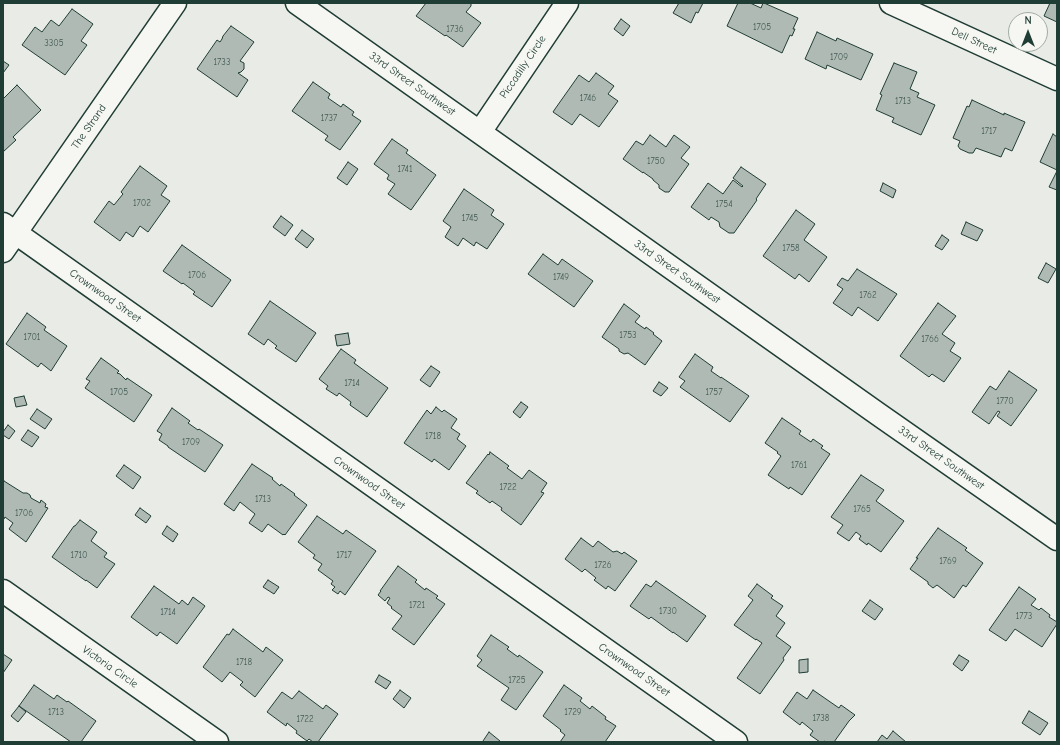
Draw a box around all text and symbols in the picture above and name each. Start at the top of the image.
north arrow [1008,12,1048,52]
text: N [1024,14,1032,27]
house number: 1705 [753,22,771,32]
house number: 1736 [446,24,464,34]
street label: Dell Street [949,25,999,57]
street label: Piccadilly Circle [497,33,549,101]
house number: 3305 [44,38,64,48]
street label: 33rd Street Southwest [366,49,458,119]
house number: 1709 [830,52,848,62]
house number: 1733 [214,57,230,67]
house number: 1746 [580,93,596,103]
house number: 1713 [895,96,911,106]
street label: The Strand [69,102,109,152]
house number: 1737 [321,113,337,123]
house number: 1717 [981,126,997,136]
house number: 1750 [647,156,665,166]
house number: 1741 [397,164,413,174]
house number: 1702 [133,198,151,208]
house number: 1754 [715,199,733,209]
house number: 1745 [462,213,478,223]
street label: 33rd Street Southwest [631,237,723,307]
house number: 1758 [782,243,800,253]
street label: Crownwood Street [67,266,143,326]
house number: 1706 [188,270,206,280]
house number: 1749 [553,272,569,282]
house number: 1762 [859,290,877,300]
house number: 1753 [619,330,637,340]
house number: 1701 [24,332,40,342]
house number: 1766 [921,334,939,344]
house number: 1714 [344,378,360,388]
house number: 1705 [110,387,128,397]
house number: 1757 [706,387,722,397]
house number: 1770 [996,396,1014,406]
street label: 33rd Street Southwest [895,423,987,493]
house number: 1718 [425,431,441,441]
house number: 1709 [182,437,200,447]
street label: Crownwood Street [331,453,407,513]
house number: 1761 [791,460,807,470]
house number: 1722 [499,482,517,492]
house number: 1713 [255,494,271,504]
house number: 1765 [853,504,871,514]
house number: 1706 [15,508,33,518]
house number: 1710 [71,550,87,560]
house number: 1717 [336,550,352,560]
house number: 1769 [939,556,957,566]
house number: 1726 [594,560,612,570]
house number: 1721 [409,600,425,610]
house number: 1730 [659,606,677,616]
house number: 1714 [160,607,176,617]
house number: 1773 [1016,611,1032,621]
street label: Crownwood Street [596,640,672,700]
street label: Victoria Circle [80,643,140,691]
house number: 1718 [236,657,252,667]
house number: 1725 [508,675,526,685]
house number: 1713 [48,707,64,717]
house number: 1729 [564,707,582,717]
house number: 1738 [812,713,830,723]
house number: 1722 [296,714,314,724]

